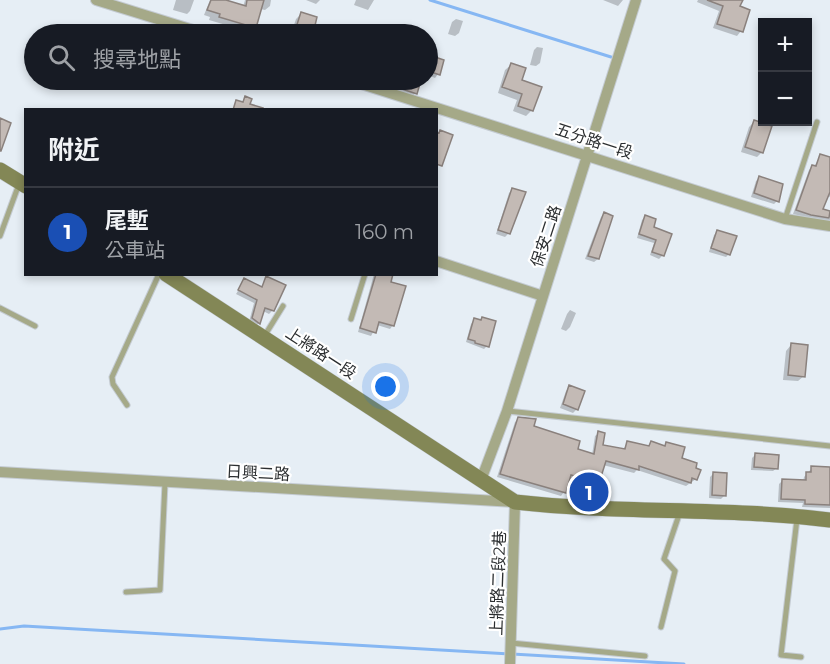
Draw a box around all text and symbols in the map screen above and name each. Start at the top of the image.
map controls [758,18,812,126]
button: + [758,18,812,72]
search box [24,24,438,90]
icon: search [45,41,78,74]
text: 搜尋地點 [93,46,181,73]
button: − [758,72,812,126]
street label: 五分路一段 [553,120,635,162]
text: 附近 [48,134,100,166]
street label: 保安二路 [527,203,565,269]
text: 尾塹 [105,207,149,234]
text: 1 [64,220,71,244]
text: 160 m [355,220,414,244]
text: 公車站 [105,238,165,262]
street label: 上將路一段 [282,323,360,383]
your location [371,372,400,401]
street label: 日興二路 [226,462,290,484]
pin: 1 [570,470,608,514]
street label: 上將路二段2巷 [487,530,509,636]

